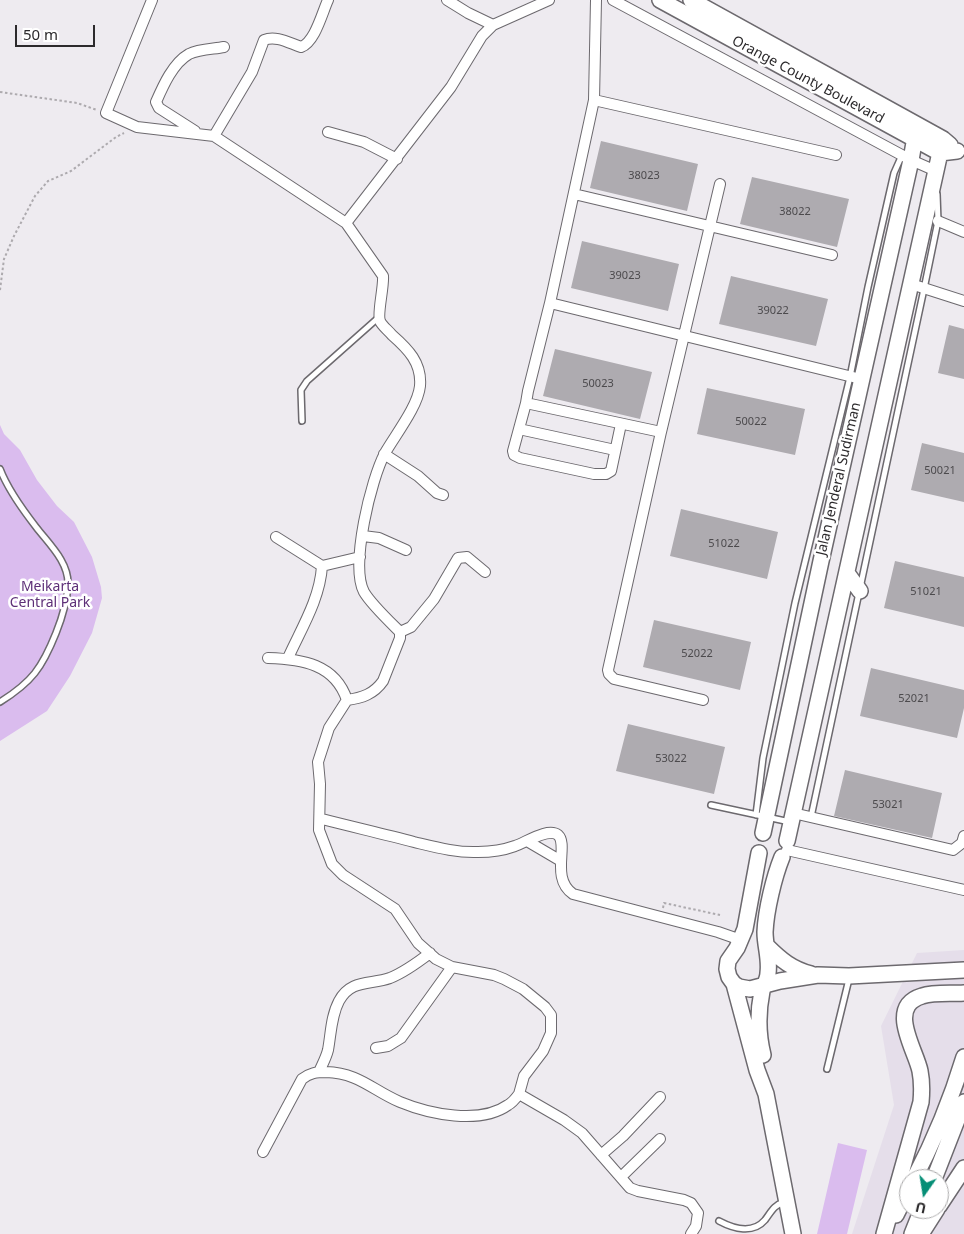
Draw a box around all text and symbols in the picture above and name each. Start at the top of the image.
scale bar [18,15,98,47]
text: 50 m [23,24,58,44]
street label: Orange County Boulevard [729,33,887,127]
house number: 38023 [628,169,660,183]
house number: 38022 [779,205,811,219]
house number: 39023 [609,269,641,283]
house number: 39022 [757,304,789,318]
house number: 50023 [582,377,614,391]
street label: Jalan Jenderal Sudirman [813,401,865,557]
house number: 50022 [735,415,767,429]
house number: 50021 [924,464,956,478]
house number: 51022 [708,537,740,551]
park label: Meikarta Central Park [10,579,90,612]
house number: 51021 [910,585,942,599]
house number: 52022 [681,647,713,661]
house number: 52021 [898,692,930,706]
house number: 53022 [655,752,687,766]
house number: 53021 [872,798,904,812]
north arrow [899,1169,949,1219]
text: U [913,1198,928,1219]

